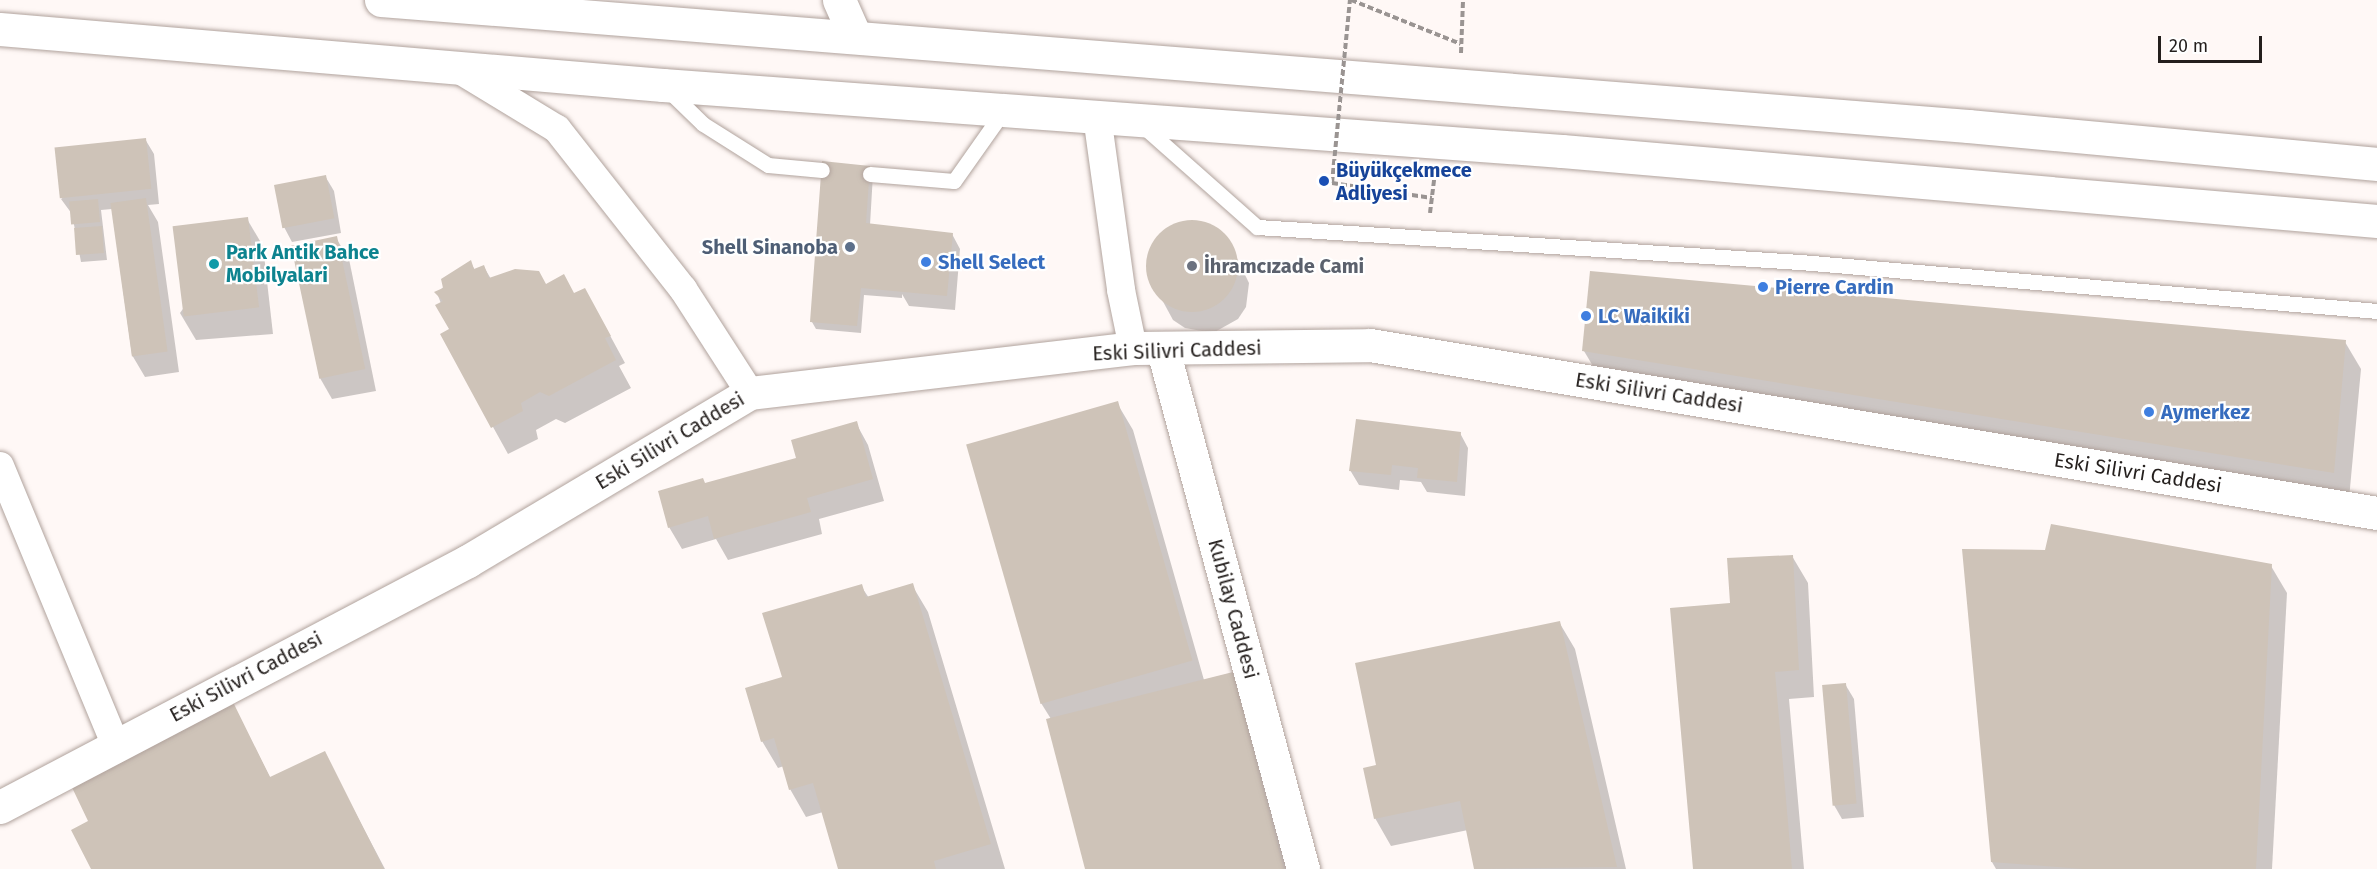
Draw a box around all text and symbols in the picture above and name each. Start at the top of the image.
scale bar [2161,24,2264,62]
text: 20 m [2169,35,2208,57]
place label: Büyükçekmece Adliyesi [1336,158,1472,205]
marker: Büyükçekmece Adliyesi [1317,174,1331,188]
place label: Shell Sinanoba [702,235,838,259]
place label: Park Antik Bahce Mobilyalari [226,240,379,287]
marker: Shell Sinanoba [843,240,857,254]
place label: Shell Select [938,250,1045,274]
place label: İhramcızade Cami [1204,254,1364,278]
marker: Shell Select [919,255,933,269]
marker: Park Antik Bahce Mobilyalari [207,257,221,271]
marker: İhramcızade Cami [1185,259,1199,273]
place label: Pierre Cardin [1775,275,1894,299]
marker: Pierre Cardin [1756,280,1770,294]
place label: LC Waikiki [1598,304,1690,328]
marker: LC Waikiki [1579,309,1593,323]
street label: Eski Silivri Caddesi [1092,336,1262,366]
street label: Eski Silivri Caddesi [1573,368,1745,418]
street label: Eski Silivri Caddesi [591,387,749,495]
place label: Aymerkez [2161,400,2250,424]
marker: Aymerkez [2142,405,2156,419]
street label: Eski Silivri Caddesi [2052,448,2224,498]
street label: Kubilay Caddesi [1203,536,1263,682]
street label: Eski Silivri Caddesi [166,627,326,727]

